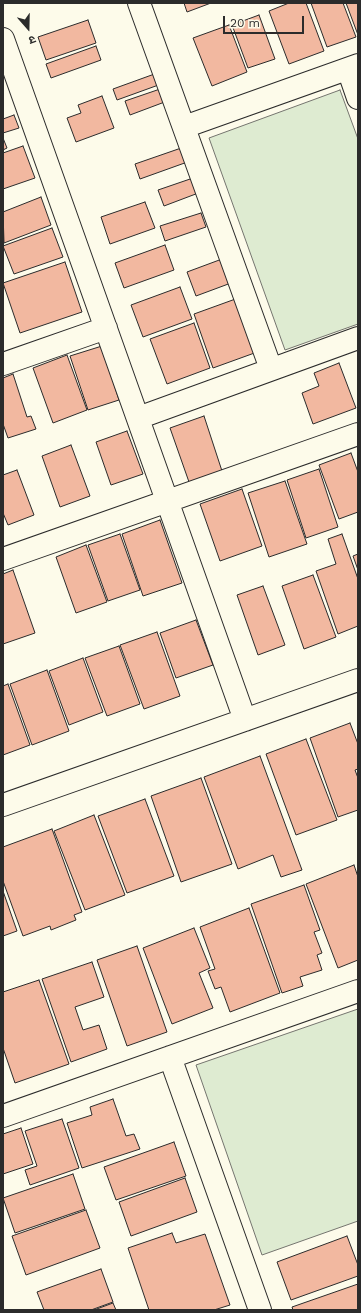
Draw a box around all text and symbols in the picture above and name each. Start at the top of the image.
north arrow [8,8,48,48]
scale bar [225,8,306,34]
text: 20 m [230,16,260,30]
text: उ [27,33,38,47]

